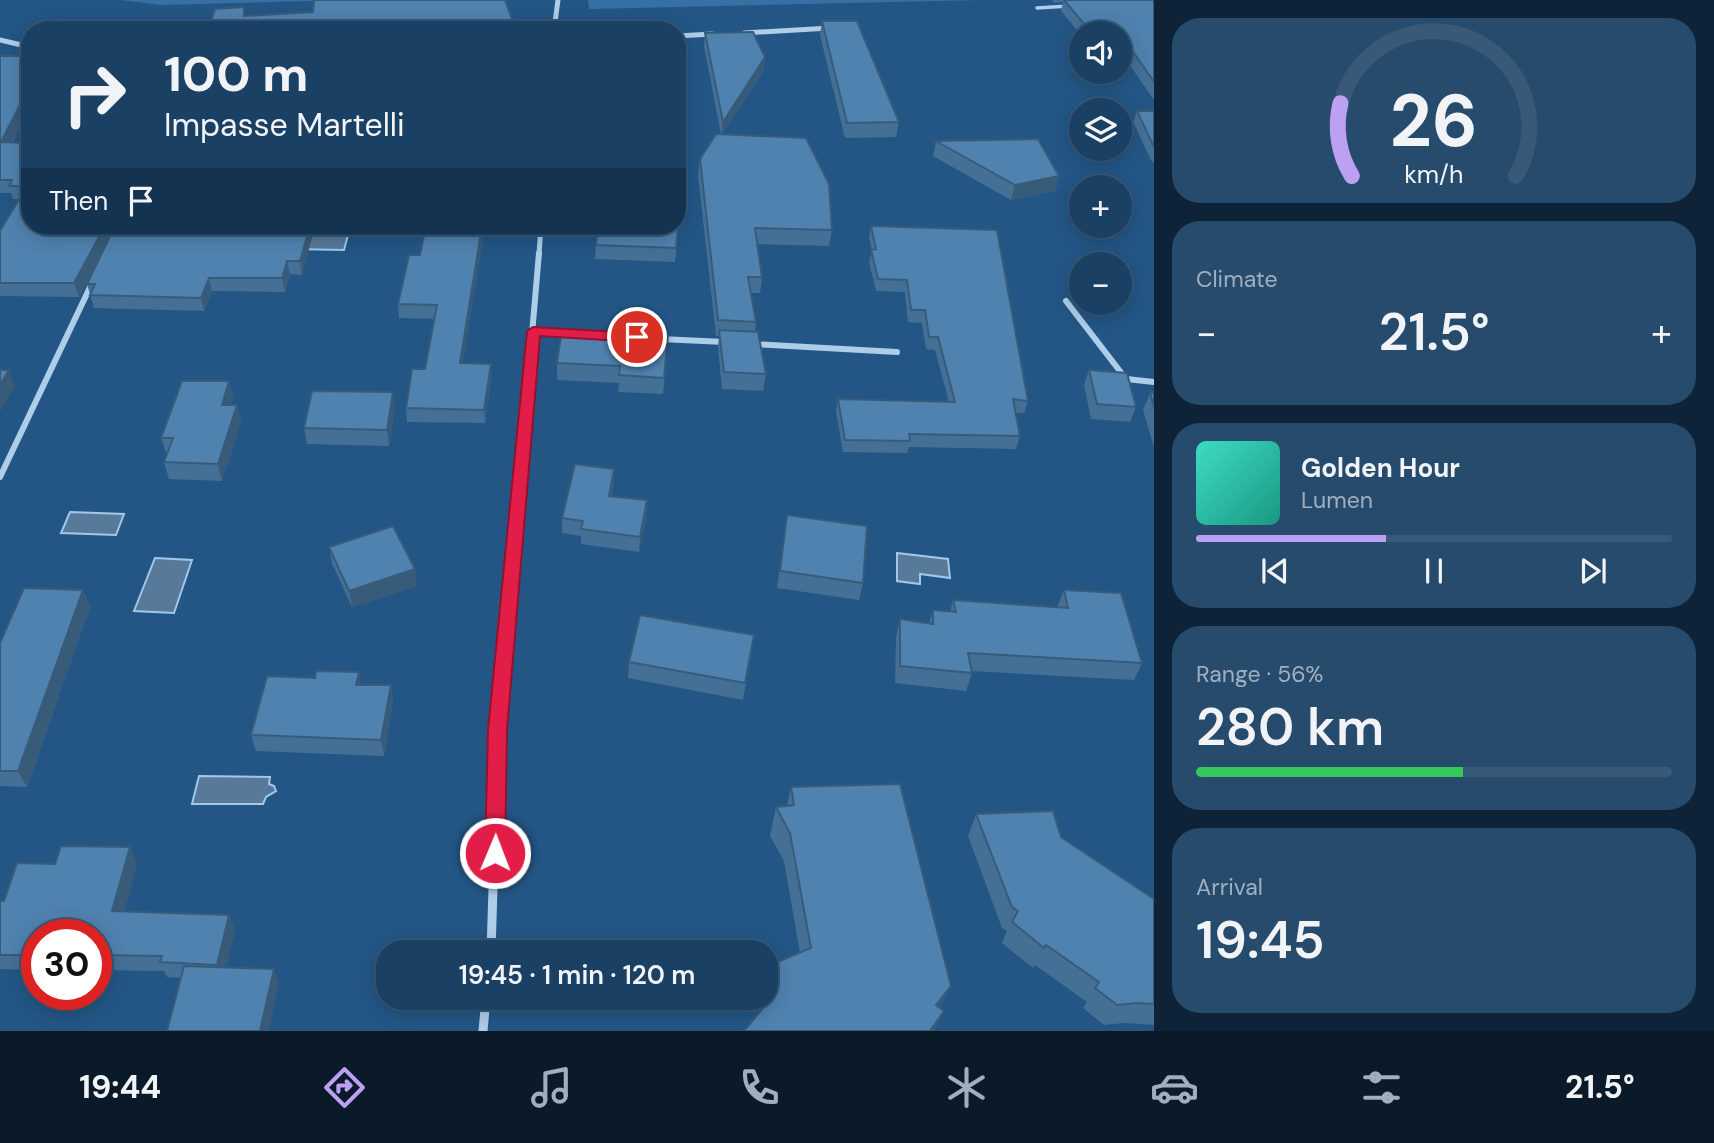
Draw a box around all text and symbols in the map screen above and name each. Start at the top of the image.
map controls [1069,21,1132,315]
button: sound [1069,21,1132,84]
text: 100 m [164,42,308,106]
icon: right [49,49,140,140]
text: 26 [1390,75,1478,170]
button: layers [1069,98,1132,161]
text: Impasse Martelli [164,104,405,146]
text: km/h [1404,158,1464,191]
button: + [1069,175,1132,238]
icon: arrive [122,182,160,220]
text: Then [49,184,108,218]
button: − [1069,252,1132,315]
text: Climate [1196,264,1278,294]
text: 21.5° [1378,298,1490,366]
pin [607,307,667,367]
text: − [1196,308,1217,358]
text: + [1651,308,1672,358]
icon: arrive [618,318,656,356]
text: Golden Hour [1301,451,1460,485]
text: Lumen [1301,485,1373,515]
icon: previous [1256,552,1294,590]
icon: pause [1415,552,1453,590]
icon: next [1574,552,1612,590]
text: Range · 56% [1196,659,1323,689]
text: 280 km [1196,693,1384,761]
position arrow [458,816,532,890]
text: Arrival [1196,872,1263,902]
text: 19:45 [1196,906,1325,974]
speed limit sign: 30 [21,919,112,1010]
text: 19:45 · 1 min · 120 m [459,958,695,992]
icon: directions [320,1063,369,1112]
icon: music [527,1063,576,1112]
icon: phone [735,1063,784,1112]
icon: climate [942,1063,991,1112]
icon: car [1150,1063,1199,1112]
icon: filters [1357,1063,1406,1112]
text: 19:44 [79,1066,161,1108]
text: 21.5° [1565,1066,1635,1108]

